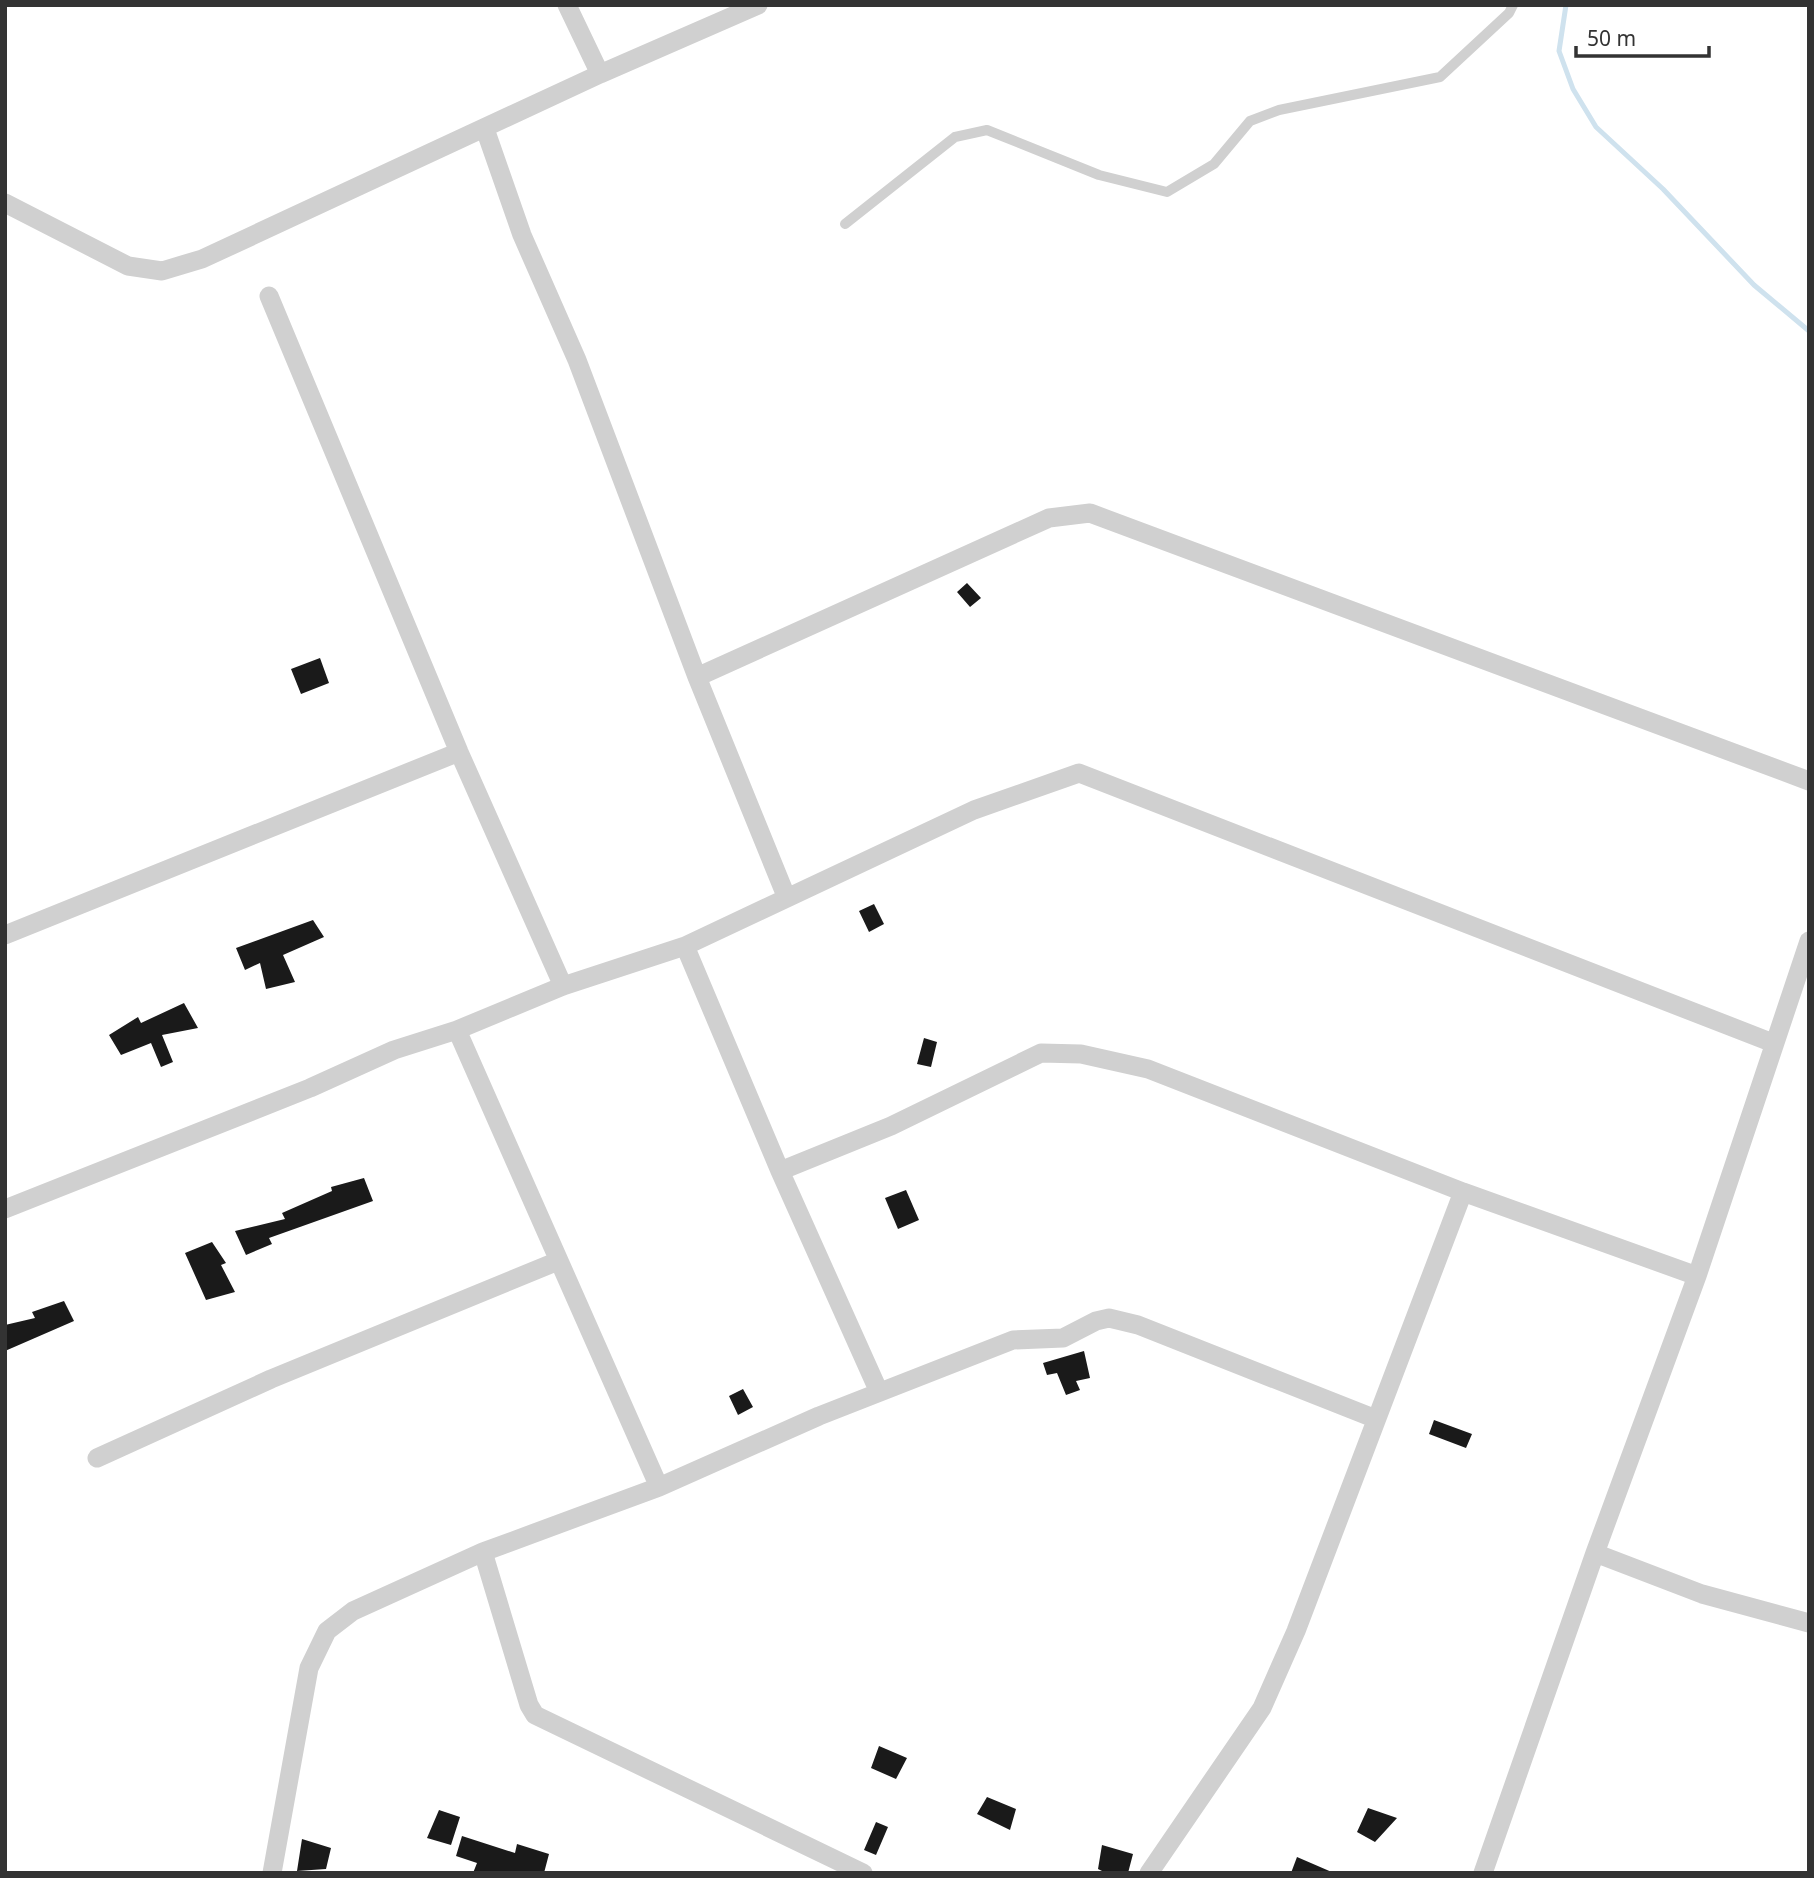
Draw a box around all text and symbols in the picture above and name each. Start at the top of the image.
scale bar [1576,14,1709,58]
text: 50 m [1587,24,1636,52]

